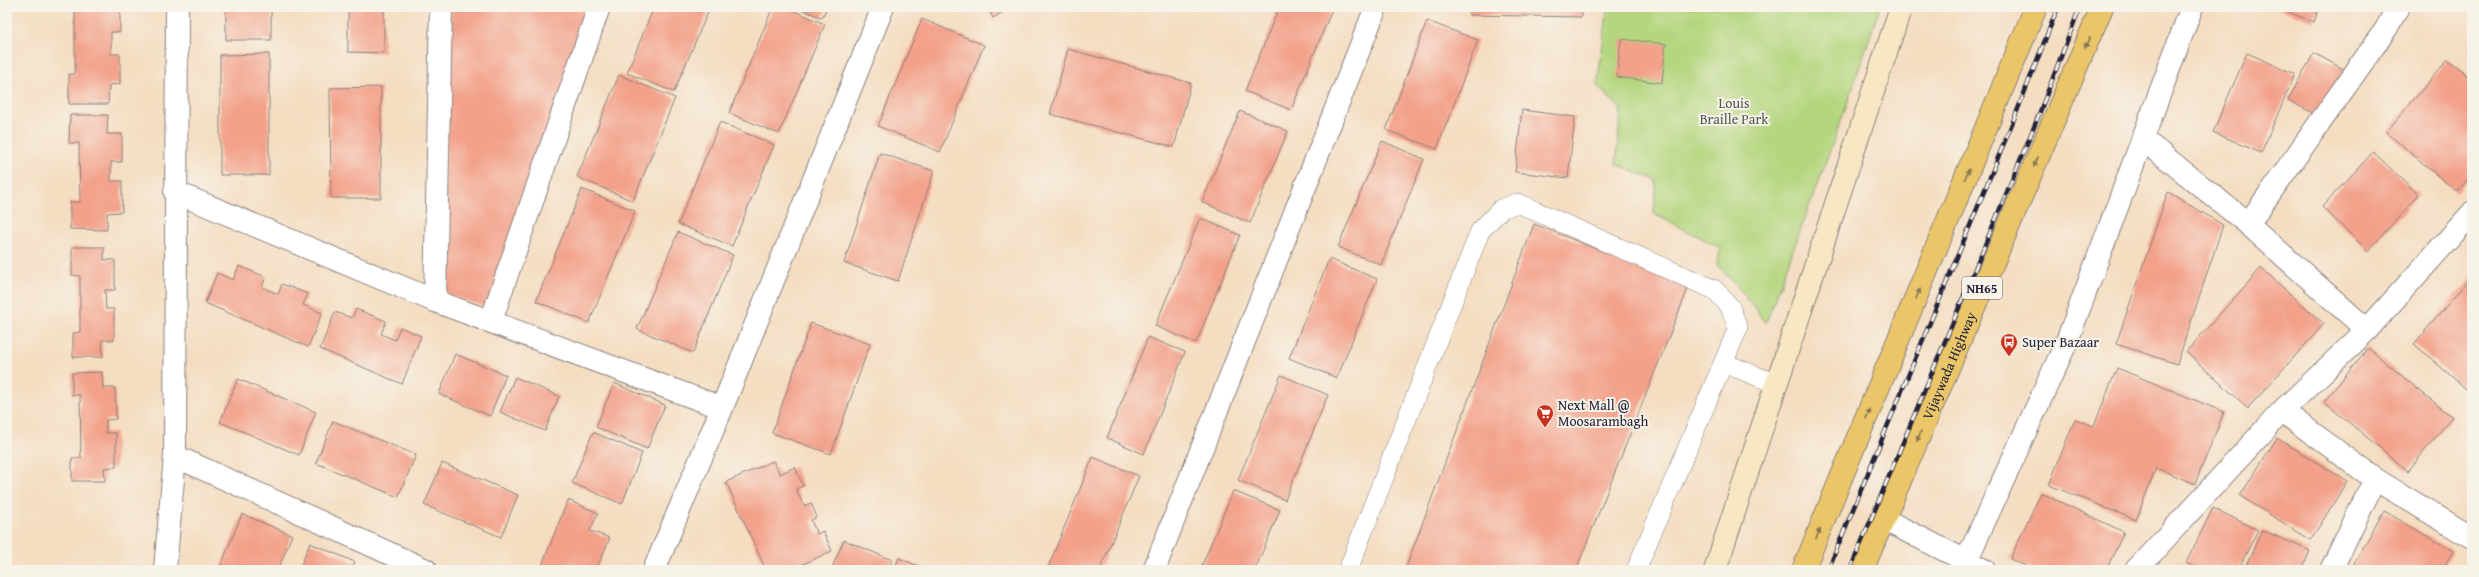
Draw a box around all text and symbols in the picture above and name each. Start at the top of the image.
one-way arrow [2084,37,2090,48]
park label: Louis Braille Park [1700,93,1769,129]
one-way arrow [2033,157,2039,168]
one-way arrow [1965,167,1971,179]
road number: NH65 [1962,277,2002,299]
one-way arrow [1915,287,1921,299]
street label: Vijaywada Highway [1917,309,1981,423]
bus stop icon: Super Bazaar [1999,332,2019,357]
place label: Super Bazaar [2022,332,2099,352]
place label: Next Mall @ Moosarambagh [1558,395,1648,431]
supermarket icon: Next Mall @ Moosarambagh [1535,403,1555,428]
one-way arrow [1865,408,1871,419]
one-way arrow [1915,431,1921,443]
one-way arrow [1815,528,1821,540]

